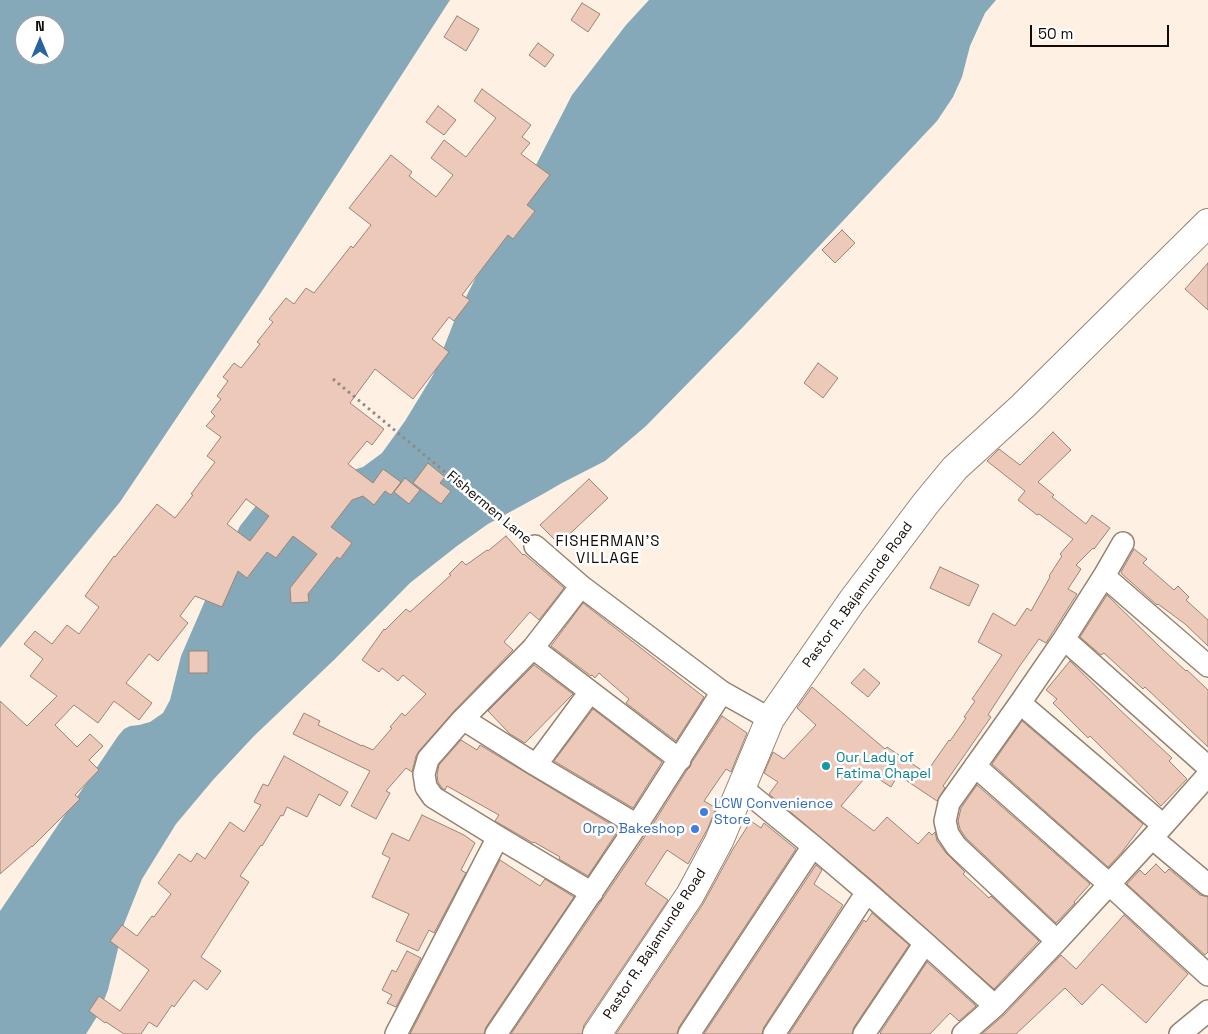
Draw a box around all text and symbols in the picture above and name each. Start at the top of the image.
north arrow [15,15,65,65]
scale bar [1033,15,1172,47]
text: N [35,17,45,35]
text: 50 m [1038,24,1073,43]
street label: Fishermen Lane [443,468,535,548]
street label: Pastor R. Bajamunde Road [799,519,917,671]
district label: FISHERMAN'S VILLAGE [554,533,662,568]
place label: Our Lady of Fatima Chapel [836,750,931,782]
marker: Our Lady of Fatima Chapel [820,760,832,772]
place label: LCW Convenience Store [714,796,833,829]
marker: LCW Convenience Store [698,806,710,818]
place label: Orpo Bakeshop [583,821,685,837]
marker: Orpo Bakeshop [689,823,701,835]
street label: Pastor R. Bajamunde Road [600,865,710,1023]

